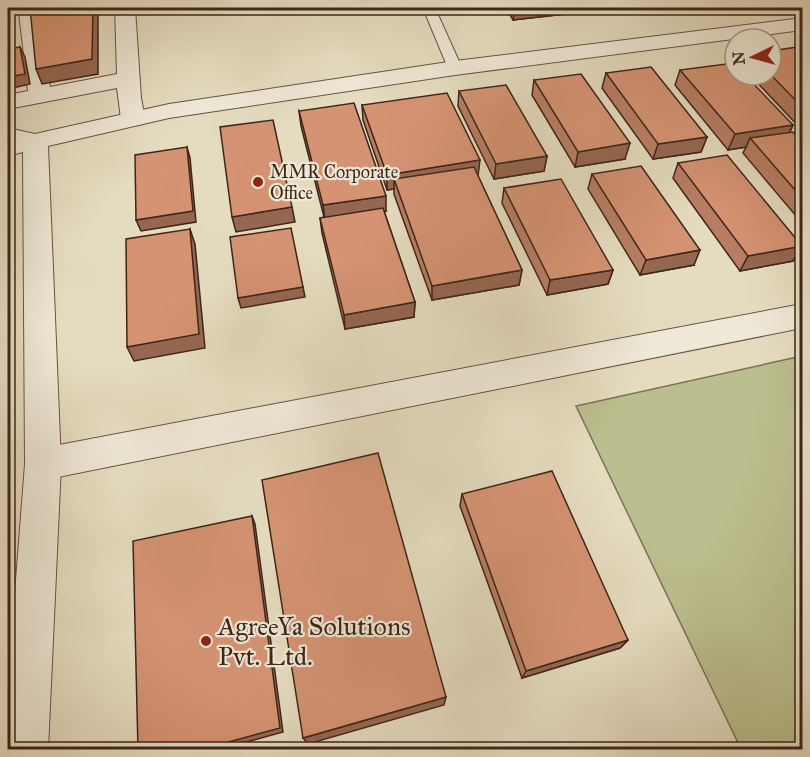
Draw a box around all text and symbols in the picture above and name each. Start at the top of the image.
north arrow [723,27,783,87]
text: N [728,50,749,66]
place label: MMR Corporate Office [270,161,398,204]
marker: MMR Corporate Office [251,175,265,189]
place label: AgreeYa Solutions Pvt. Ltd. [217,610,410,672]
marker: AgreeYa Solutions Pvt. Ltd. [199,634,213,648]

